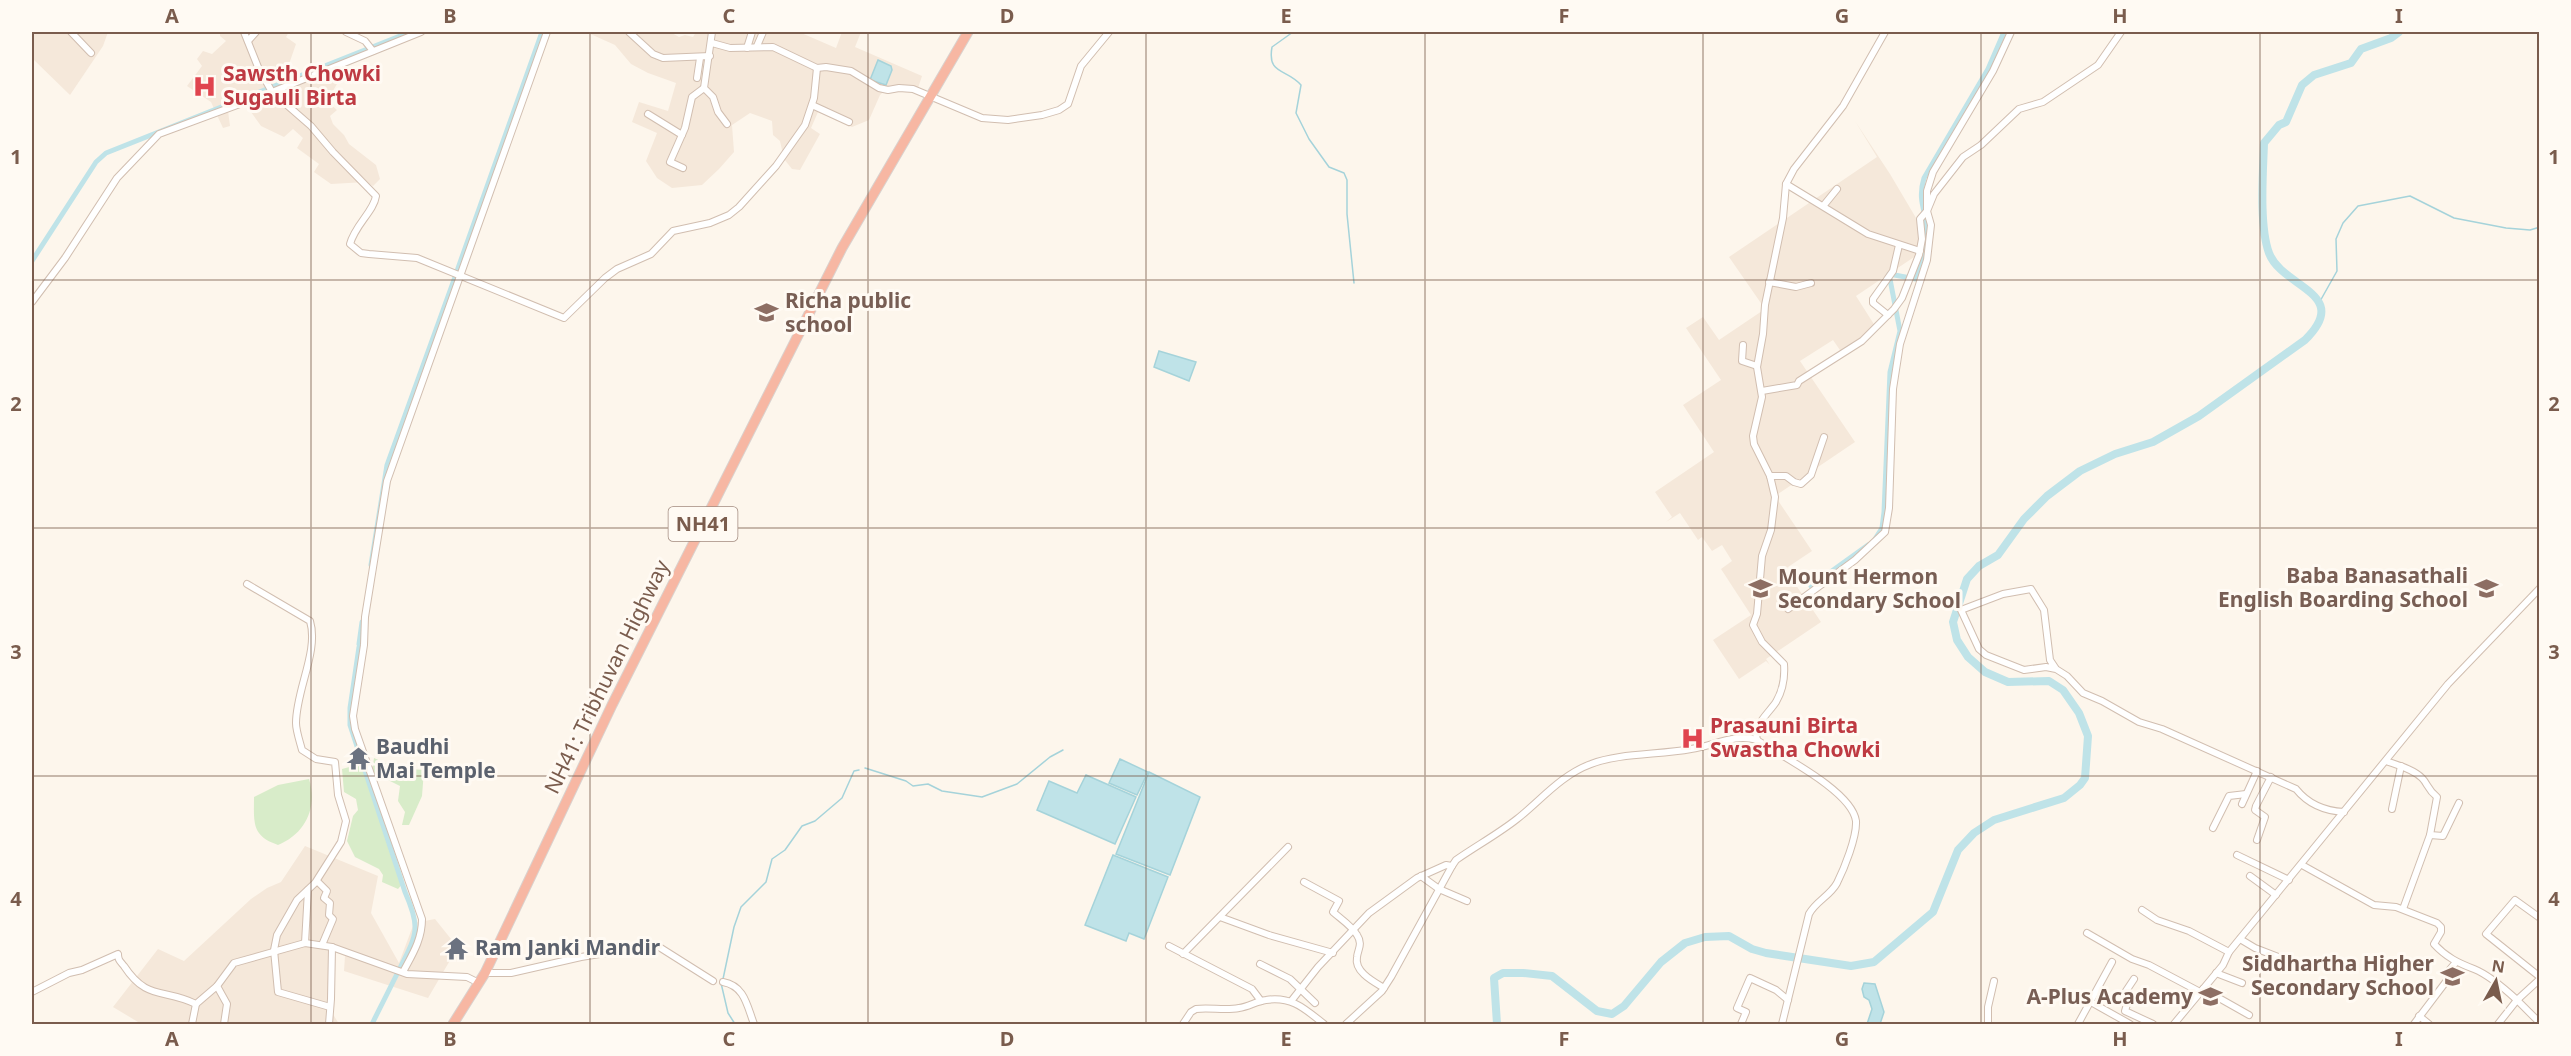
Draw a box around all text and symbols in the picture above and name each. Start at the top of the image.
text: A [165,2,179,29]
text: B [443,2,457,29]
text: C [723,2,736,29]
text: D [1000,2,1014,29]
text: E [1280,2,1292,29]
text: F [1559,2,1569,29]
text: G [1835,2,1849,29]
text: H [2112,2,2128,29]
text: I [2395,2,2403,29]
place label: Sawsth Chowki Sugauli Birta [223,59,381,111]
hospital icon: Sawsth Chowki Sugauli Birta [192,73,218,99]
text: 1 [10,143,22,170]
text: 1 [2548,143,2560,170]
place label: Richa public school [785,286,911,338]
school or university icon: Richa public school [754,300,780,326]
text: 2 [10,390,22,417]
text: 2 [2548,390,2560,417]
road number: NH41 [668,507,738,541]
street label: NH41: Tribhuvan Highway [537,555,675,798]
place label: Baba Banasathali English Boarding School [2218,561,2468,613]
place label: Mount Hermon Secondary School [1778,562,1961,614]
school or university icon: Baba Banasathali English Boarding School [2473,575,2499,601]
school or university icon: Mount Hermon Secondary School [1747,576,1773,602]
text: 3 [10,638,22,665]
text: 3 [2548,638,2560,665]
place label: Prasauni Birta Swastha Chowki [1710,711,1881,763]
hospital icon: Prasauni Birta Swastha Chowki [1679,725,1705,751]
place label: Baudhi Mai Temple [376,732,496,784]
temple icon: Baudhi Mai Temple [345,746,371,772]
text: 4 [10,885,22,912]
text: 4 [2548,885,2560,912]
place label: Ram Janki Mandir [475,933,661,961]
temple icon: Ram Janki Mandir [444,935,470,961]
place label: Siddhartha Higher Secondary School [2242,949,2435,1001]
north arrow [2466,951,2526,1011]
text: N [2490,954,2506,978]
school or university icon: Siddhartha Higher Secondary School [2439,963,2465,989]
place label: A-Plus Academy [2027,982,2193,1010]
school or university icon: A-Plus Academy [2198,984,2224,1010]
text: A [165,1025,179,1052]
text: B [443,1025,457,1052]
text: C [723,1025,736,1052]
text: D [1000,1025,1014,1052]
text: E [1280,1025,1292,1052]
text: F [1559,1025,1569,1052]
text: G [1835,1025,1849,1052]
text: H [2112,1025,2128,1052]
text: I [2395,1025,2403,1052]

